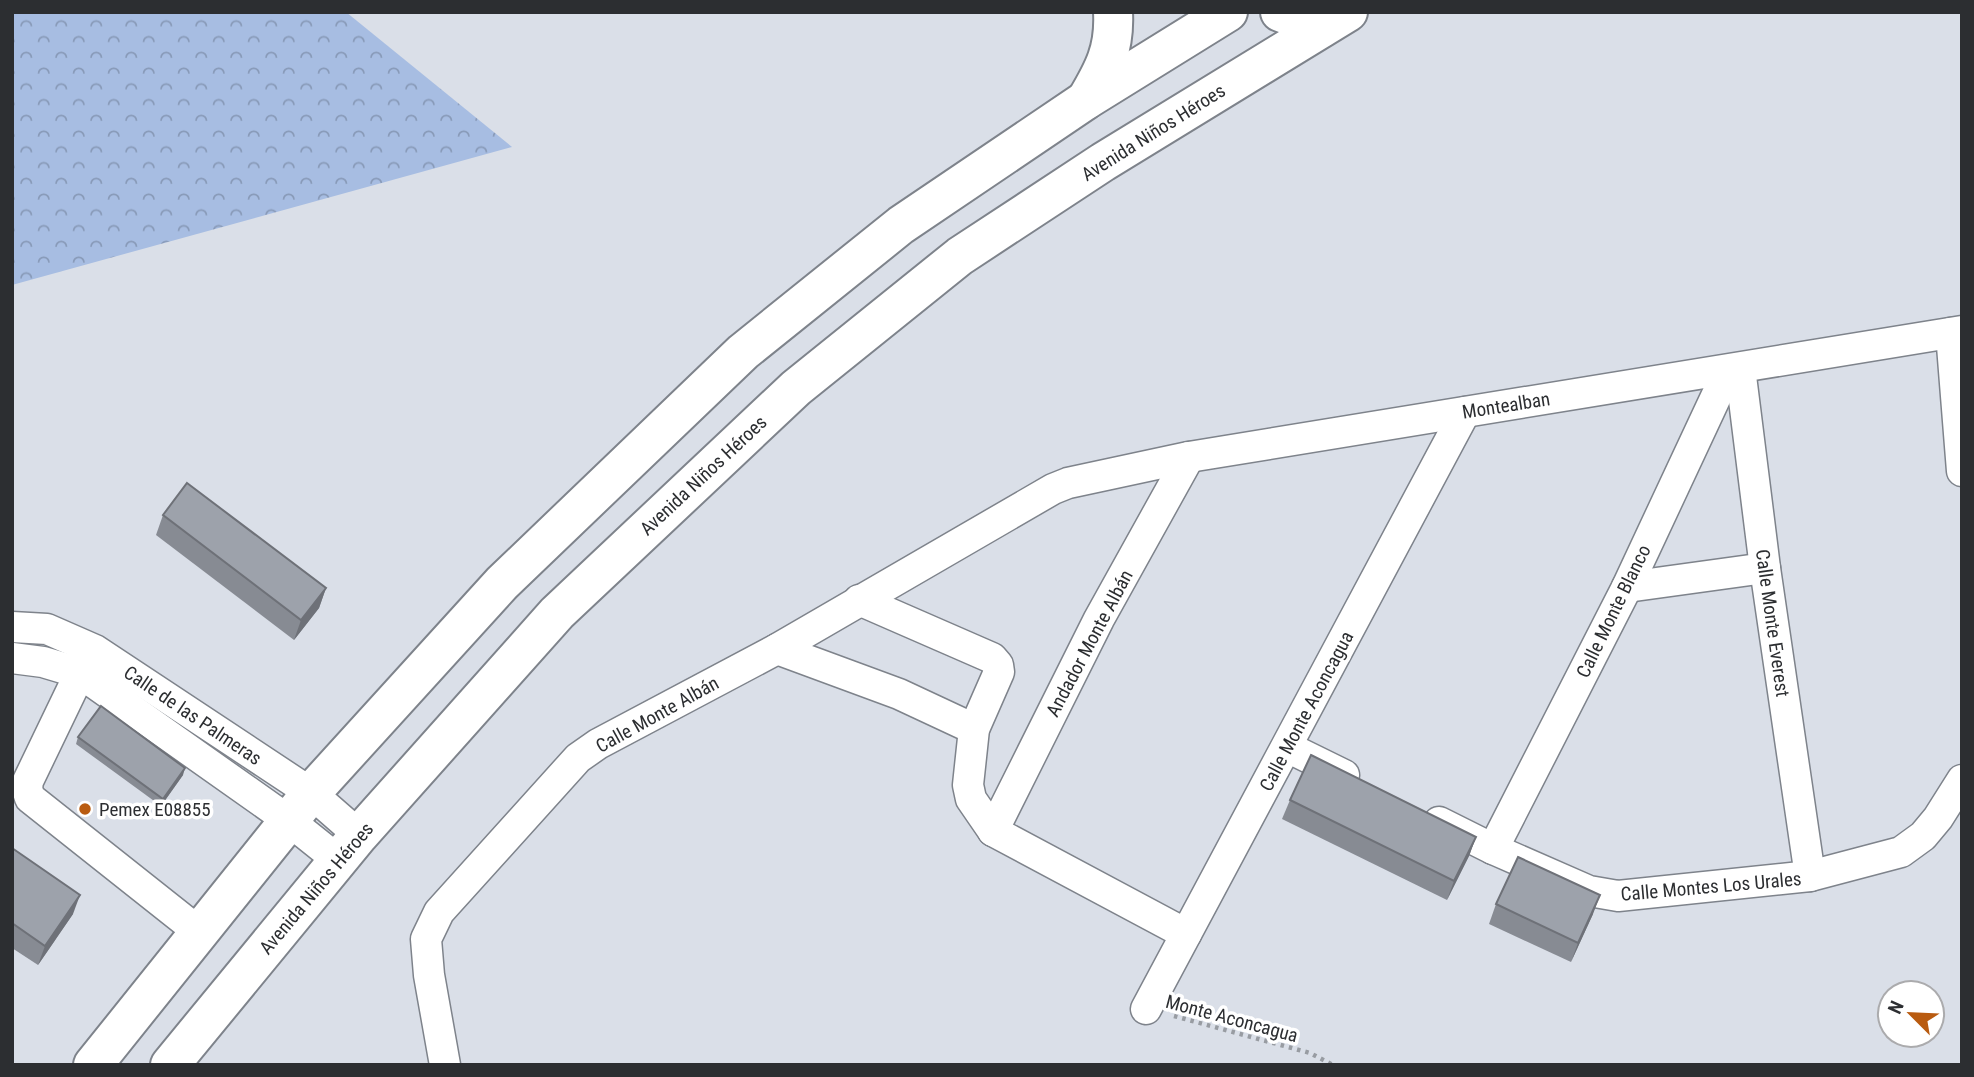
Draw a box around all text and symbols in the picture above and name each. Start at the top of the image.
street label: Avenida Niños Héroes [1077,79,1229,186]
street label: Montealban [1460,387,1552,424]
street label: Avenida Niños Héroes [635,411,772,540]
street label: Calle Monte Blanco [1571,541,1656,682]
street label: Calle Monte Everest [1751,548,1794,698]
street label: Andador Monte Albán [1041,566,1138,720]
street label: Calle Monte Aconcagua [1255,627,1358,795]
street label: Calle de las Palmeras [119,661,266,770]
street label: Calle Monte Albán [592,671,723,758]
place label: Pemex E08855 [99,798,211,821]
marker: Pemex E08855 [77,801,93,817]
street label: Avenida Niños Héroes [254,818,378,959]
street label: Calle Montes Los Urales [1620,867,1802,906]
north arrow [1876,979,1946,1049]
street label: Monte Aconcagua [1163,990,1301,1047]
text: N [1883,997,1909,1017]

